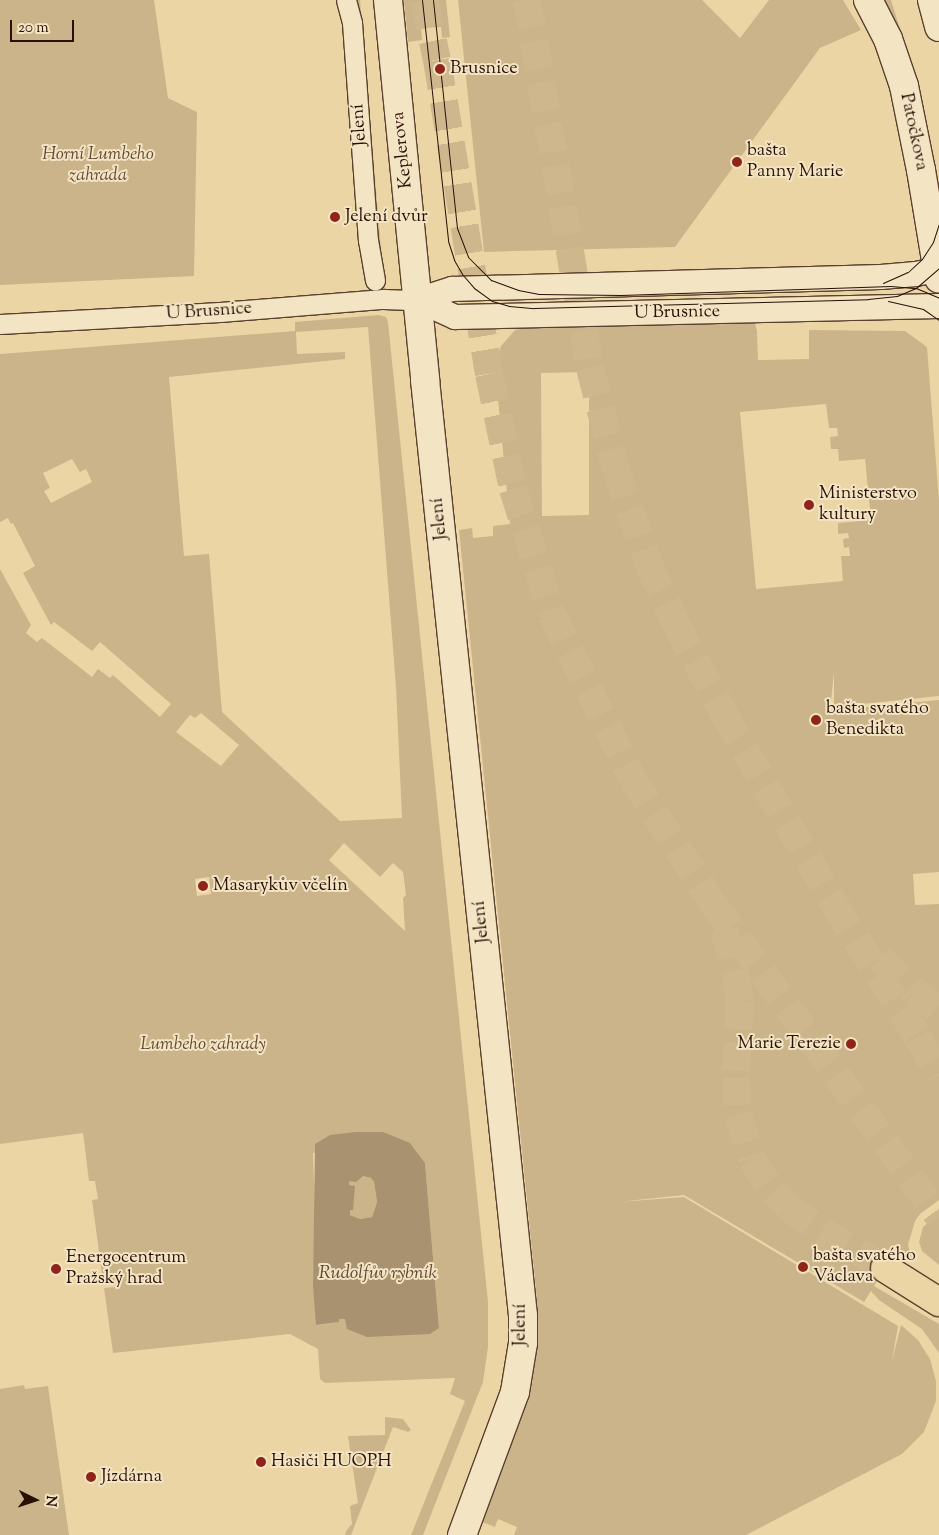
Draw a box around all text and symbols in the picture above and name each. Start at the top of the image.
scale bar [12,10,76,42]
text: 20 m [18,18,49,39]
place label: Brusnice [450,58,518,80]
marker: Brusnice [434,63,446,75]
street label: Patočkova [894,91,932,173]
street label: Jelení [348,103,372,147]
street label: Keplerova [388,110,418,190]
place label: bašta Panny Marie [747,141,843,183]
park label: Horní Lumbeho zahrada [42,145,154,188]
marker: bašta Panny Marie [731,156,743,168]
place label: Jelení dvůr [345,206,428,228]
marker: Jelení dvůr [329,211,341,223]
street label: U Brusnice [165,298,253,326]
street label: U Brusnice [634,301,720,325]
place label: Ministerstvo kultury [819,484,917,526]
street label: Jelení [427,497,453,541]
marker: Ministerstvo kultury [803,499,815,511]
place label: bašta svatého Benedikta [826,699,929,742]
marker: bašta svatého Benedikta [810,714,822,726]
place label: Masarykův včelín [213,875,348,897]
marker: Masarykův včelín [197,880,209,892]
street label: Jelení [469,900,495,944]
place label: Marie Terezie [738,1033,841,1055]
park label: Lumbeho zahrady [140,1034,266,1056]
marker: Marie Terezie [845,1038,857,1050]
place label: bašta svatého Václava [813,1246,916,1288]
place label: Energocentrum Pražský hrad [66,1248,186,1290]
marker: bašta svatého Václava [797,1261,809,1273]
marker: Energocentrum Pražský hrad [50,1263,62,1275]
water label: Rudolfův rybník [319,1263,437,1285]
street label: Jelení [510,1304,532,1346]
place label: Hasiči HUOPH [271,1451,391,1473]
marker: Hasiči HUOPH [255,1456,267,1468]
place label: Jízdárna [101,1466,162,1488]
marker: Jízdárna [85,1471,97,1483]
north arrow [10,1475,60,1525]
text: N [40,1495,60,1507]

